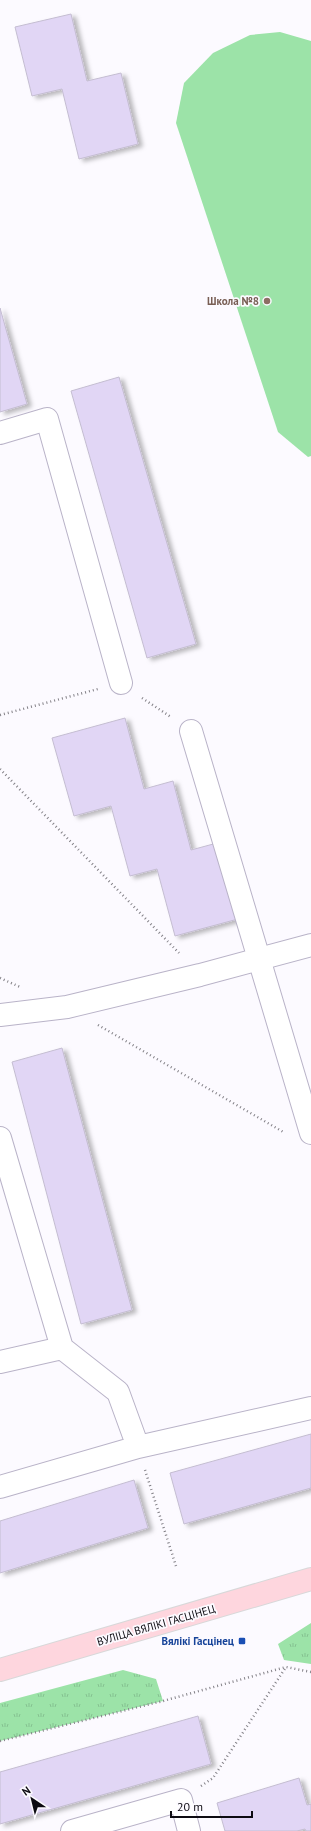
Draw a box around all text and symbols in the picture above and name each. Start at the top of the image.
place label: Школа №8 [207,294,259,308]
marker: Школа №8 [262,296,272,306]
street label: ВУЛІЦА ВЯЛІКІ ГАСЦІНЕЦ [95,1601,217,1649]
place label: Вялікі Гасцінец [162,1634,234,1648]
marker: Вялікі Гасцінец [237,1636,247,1646]
north arrow [12,1779,52,1819]
text: N [19,1783,33,1799]
scale bar [171,1793,252,1819]
text: 20 m [177,1799,203,1814]

